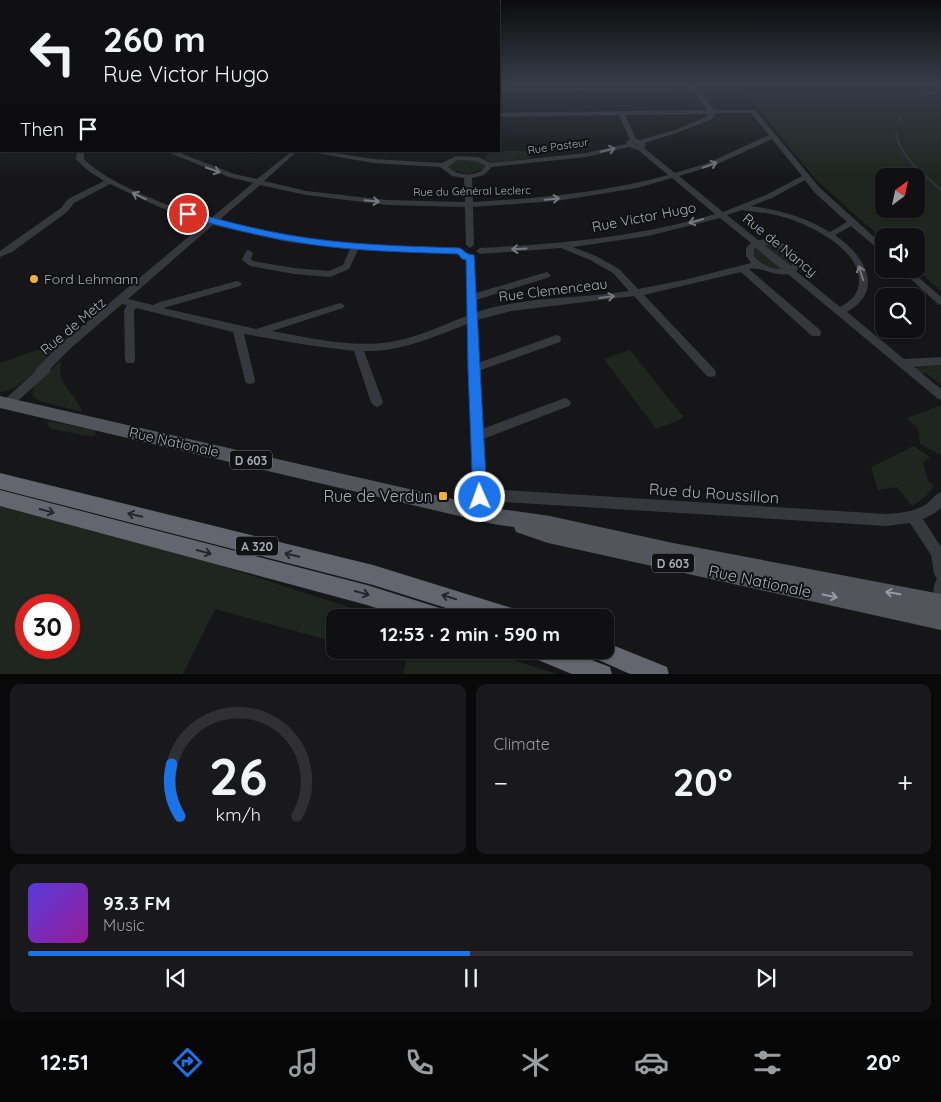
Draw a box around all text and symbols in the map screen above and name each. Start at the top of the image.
text: 260 m [103,17,206,61]
icon: left [20,20,85,85]
text: Rue Victor Hugo [103,60,269,88]
icon: arrive [74,115,102,143]
text: Then [20,117,64,141]
street label: Rue Pasteur [527,135,590,157]
one-way arrow [599,145,615,154]
one-way arrow [702,160,718,169]
one-way arrow [205,166,221,175]
north arrow [875,168,925,218]
map controls [875,168,925,338]
street label: Rue du Général Leclerc [413,183,531,199]
one-way arrow [132,190,147,200]
pin [167,193,209,235]
one-way arrow [544,194,560,204]
one-way arrow [364,196,380,206]
street label: Rue Victor Hugo [590,198,698,236]
icon: arrive [174,200,202,228]
street label: Rue de Nancy [739,209,821,281]
one-way arrow [689,217,705,227]
button: sound [875,228,925,278]
one-way arrow [511,245,527,254]
one-way arrow [856,265,866,281]
place label: Ford Lehmann [44,270,138,288]
marker: Ford Lehmann [28,273,40,285]
street label: Rue Clemenceau [498,274,608,306]
button: search [875,288,925,338]
one-way arrow [598,292,614,302]
street label: Rue de Metz [37,293,110,359]
street label: Rue Nationale [127,423,221,461]
road number: D 603 [230,450,272,470]
position arrow [453,470,505,522]
street label: Rue du Roussillon [648,478,780,508]
place label: Rue de Verdun [323,486,433,506]
marker: Rue de Verdun [437,490,449,502]
one-way arrow [39,507,55,516]
one-way arrow [127,510,143,519]
road number: A 320 [236,536,278,556]
one-way arrow [196,548,212,557]
one-way arrow [285,549,301,559]
road number: D 603 [652,554,694,572]
street label: Rue Nationale [707,560,813,602]
one-way arrow [886,587,902,597]
one-way arrow [353,589,369,598]
one-way arrow [441,592,457,602]
one-way arrow [822,592,838,601]
speed limit sign: 30 [15,594,80,659]
text: 12:53 · 2 min · 590 m [380,622,560,646]
text: Climate [494,734,550,754]
text: 26 [209,743,267,808]
text: 20° [673,758,733,806]
text: − [494,765,508,800]
text: + [897,765,913,800]
text: km/h [215,803,260,825]
text: 93.3 FM [103,891,171,915]
text: Music [103,915,145,935]
icon: previous [162,964,190,992]
icon: pause [457,964,485,992]
icon: next [752,964,780,992]
icon: directions [170,1045,205,1080]
icon: music [286,1045,321,1080]
icon: phone [402,1045,437,1080]
icon: climate [518,1045,553,1080]
icon: car [634,1045,669,1080]
icon: filters [750,1045,785,1080]
text: 12:51 [41,1048,89,1076]
text: 20° [866,1048,901,1076]

